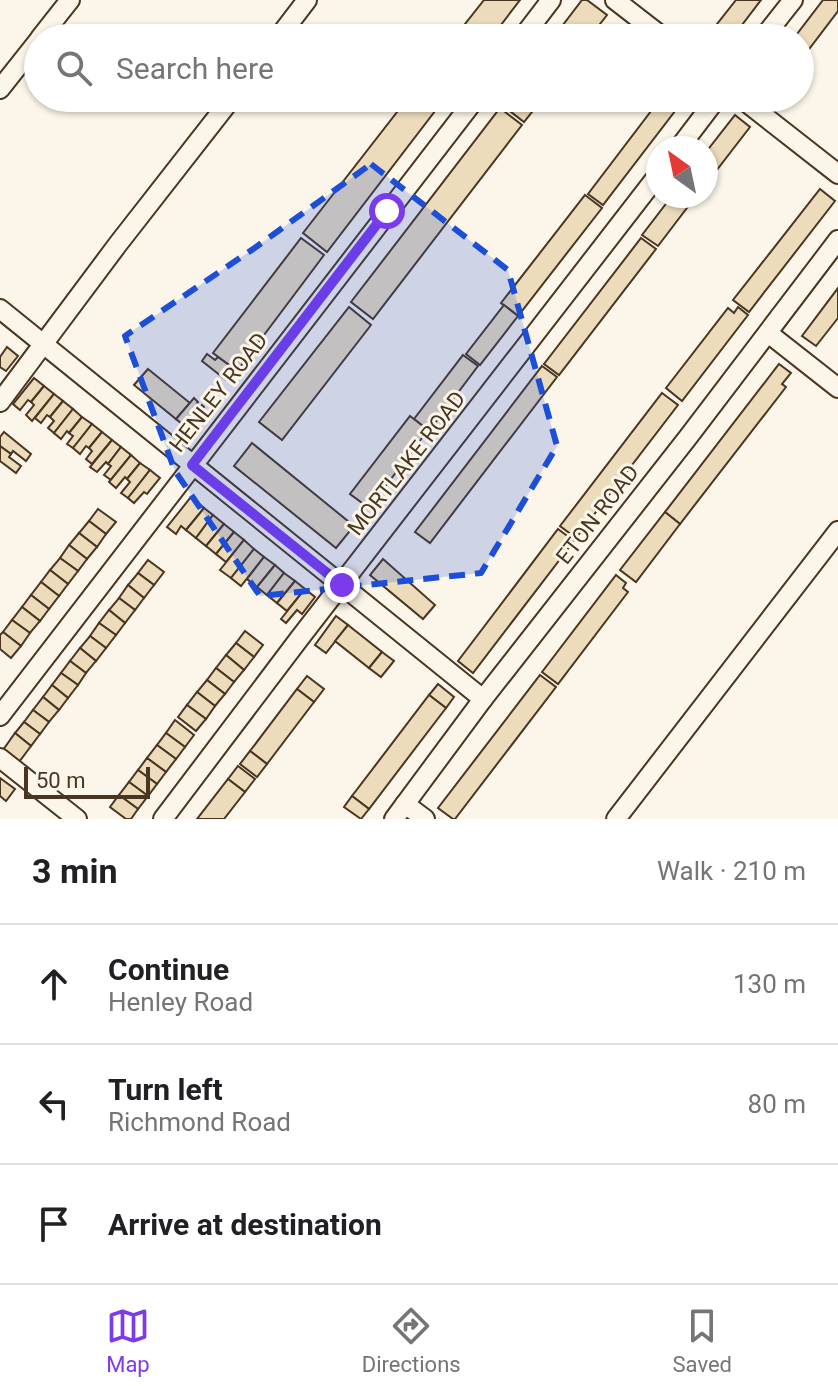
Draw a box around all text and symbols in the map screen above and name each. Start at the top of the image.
search box [24,24,814,112]
icon: search [52,46,96,90]
text: Search here [116,51,274,86]
north arrow [646,136,718,208]
route start [369,193,405,229]
street label: HENLEY ROAD [164,328,273,457]
street label: MORTLAKE ROAD [342,386,470,540]
street label: ETON ROAD [551,460,644,569]
route end [324,567,360,603]
scale bar [24,763,150,799]
text: 50 m [36,768,85,793]
text: 3 min [32,851,117,891]
text: Walk · 210 m [657,856,806,886]
text: Continue [108,952,229,987]
icon: ahead [32,962,76,1006]
text: 130 m [733,969,806,999]
text: Henley Road [108,987,253,1017]
text: Turn left [108,1072,223,1107]
icon: left [32,1082,76,1126]
text: 80 m [748,1089,806,1119]
text: Richmond Road [108,1107,291,1137]
icon: arrive [32,1202,76,1246]
text: Arrive at destination [108,1207,382,1242]
tab: Map [106,1304,150,1377]
tab: Directions [362,1304,461,1377]
tab: Saved [673,1304,732,1377]

